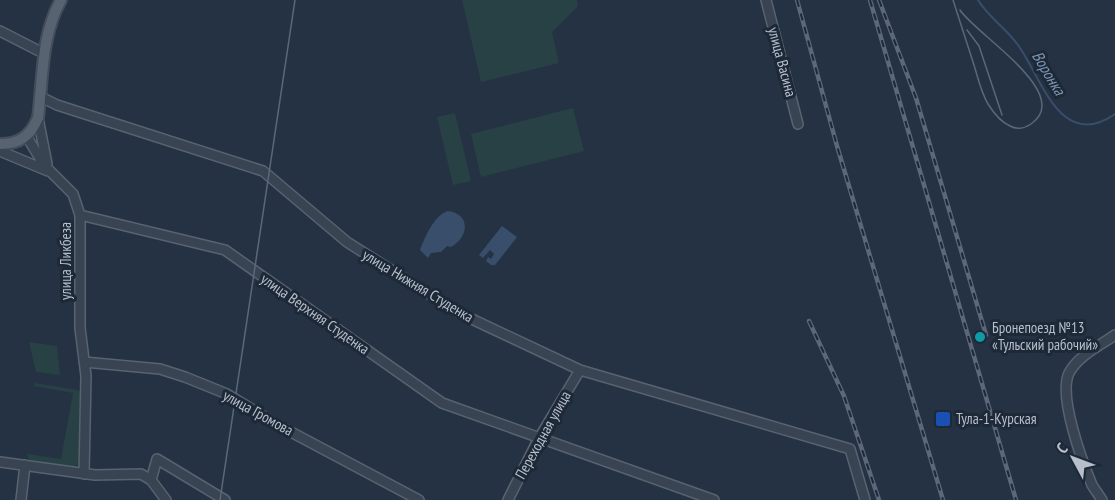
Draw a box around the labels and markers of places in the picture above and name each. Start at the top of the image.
place label: Бронепоезд №13 «Тульский рабочий» [992,318,1098,354]
marker: Бронепоезд №13 «Тульский рабочий» [973,330,987,344]
place label: Тула-1-Курская [956,409,1037,428]
marker: Тула-1-Курская [934,410,952,428]

